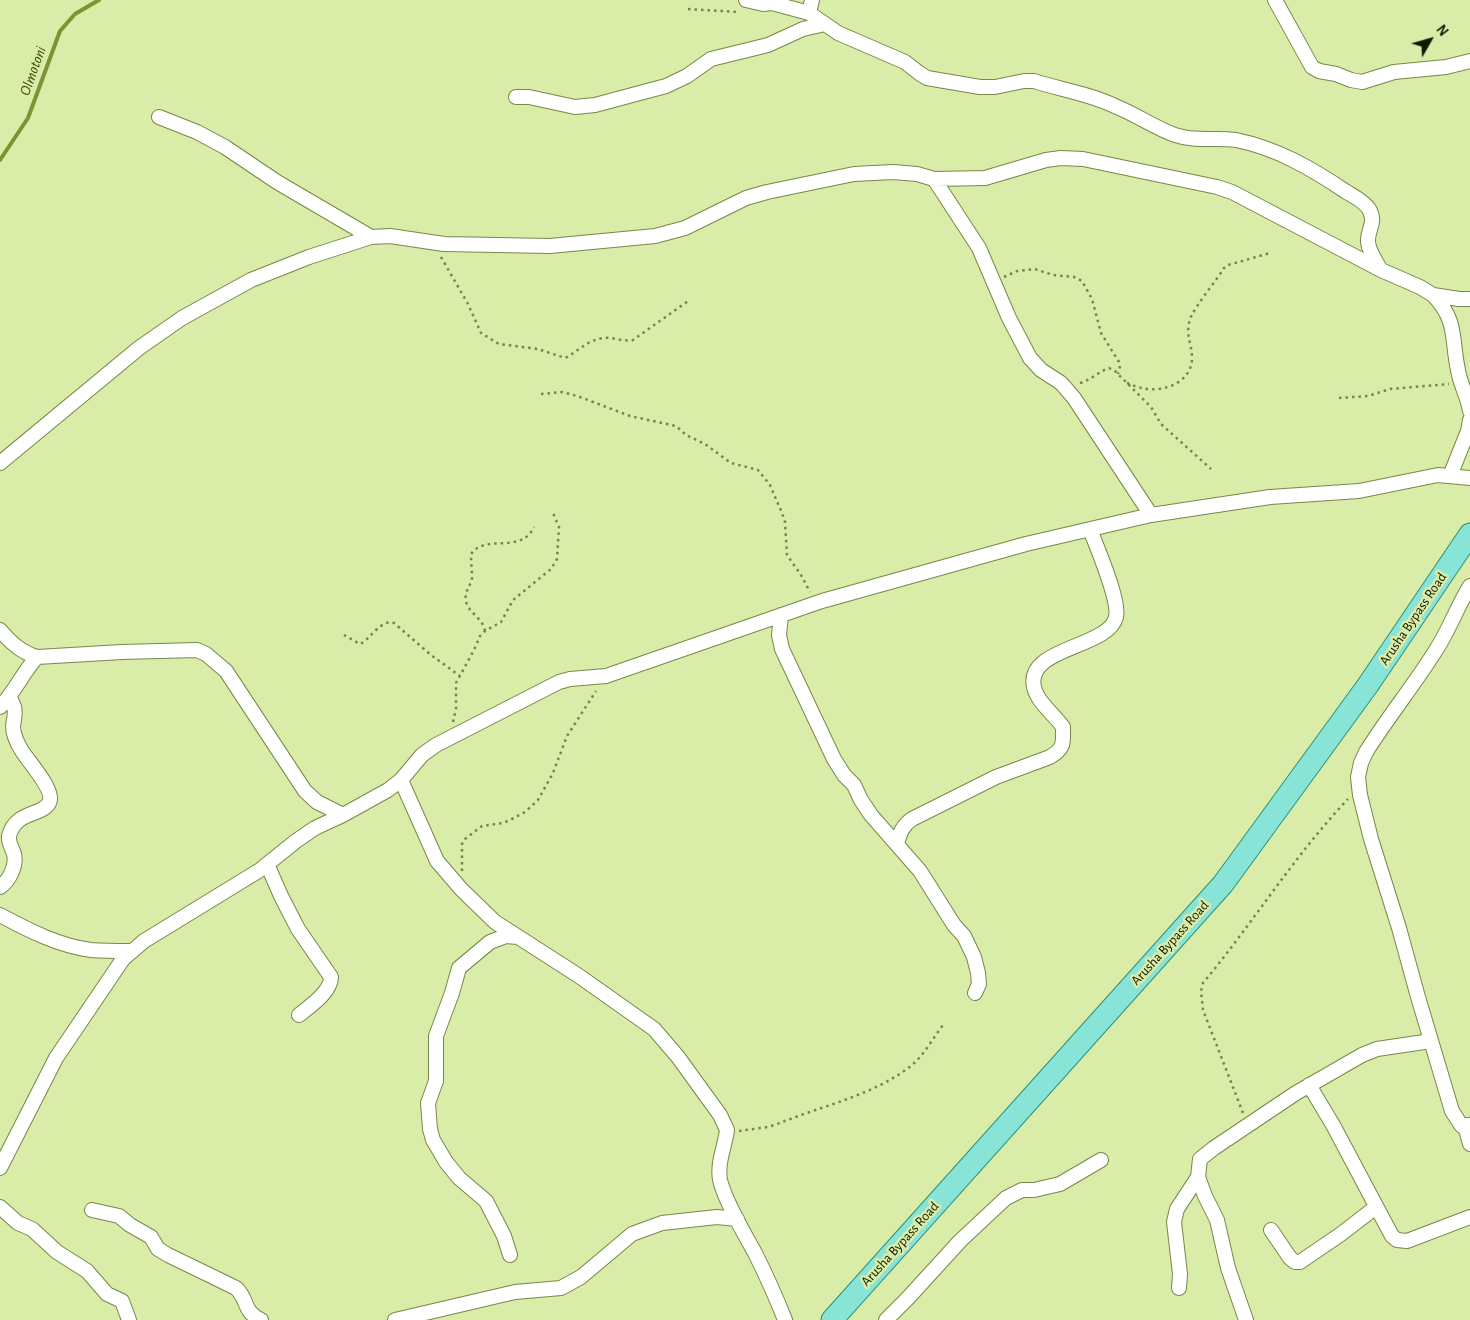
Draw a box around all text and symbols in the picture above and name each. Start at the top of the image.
north arrow [1405,15,1455,65]
text: N [1433,23,1450,39]
water label: Olmotoni [16,44,50,98]
street label: Arusha Bypass Road [1376,569,1450,669]
street label: Arusha Bypass Road [1127,897,1213,989]
street label: Arusha Bypass Road [857,1198,943,1290]

